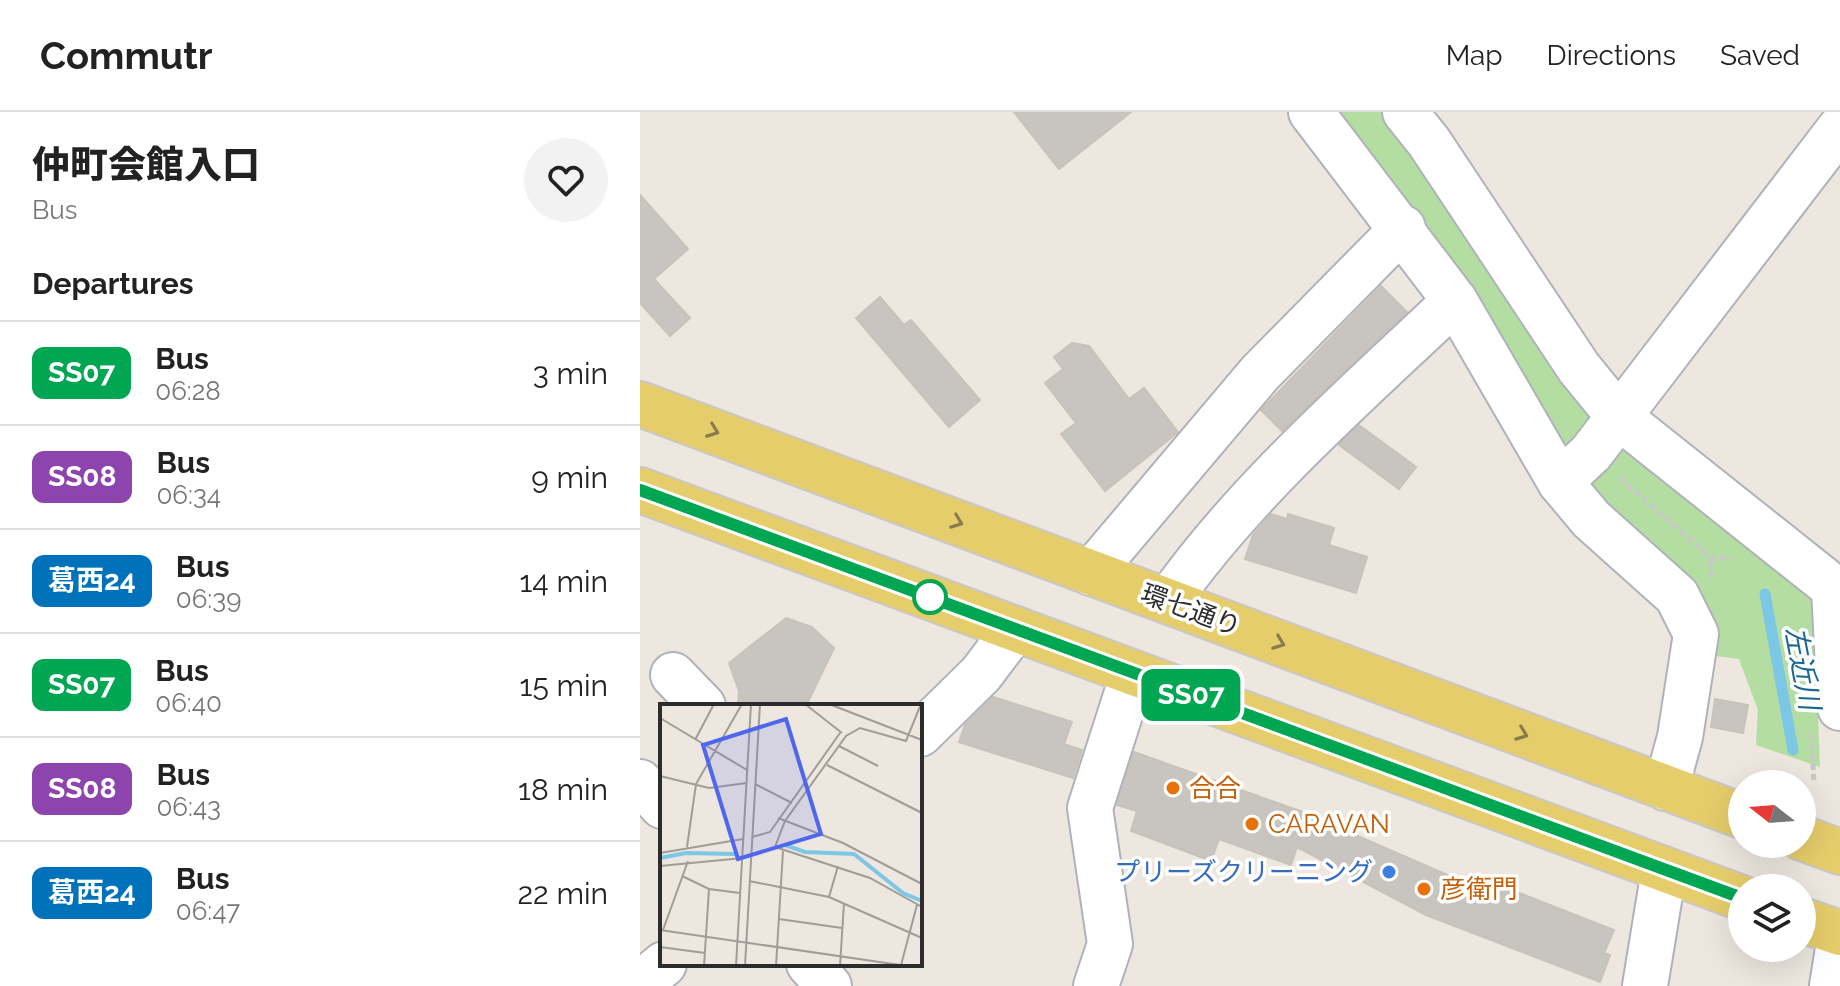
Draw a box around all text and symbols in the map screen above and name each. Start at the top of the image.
text: Commutr [40,33,212,78]
text: Map [1446,39,1503,72]
text: Directions [1547,39,1676,72]
text: Saved [1720,39,1800,72]
button: heart [524,138,608,222]
text: 仲町会館入口 [32,142,260,187]
text: Bus [32,195,77,225]
text: Departures [32,266,194,301]
text: Bus [155,341,209,376]
text: SS07 [48,356,115,389]
text: 3 min [533,356,608,391]
text: 06:28 [155,376,221,406]
one-way arrow [705,421,719,438]
text: Bus [156,445,210,480]
text: SS08 [48,460,116,493]
text: 9 min [531,460,608,495]
text: 06:34 [156,480,221,510]
one-way arrow [949,512,963,529]
text: Bus [176,549,229,584]
text: 葛西24 [48,564,136,597]
text: 14 min [520,564,608,599]
street label: 環七通り [1137,578,1245,642]
unlabelled marker [913,580,947,614]
text: 06:39 [176,584,241,614]
water label: 左近川 [1778,624,1827,715]
one-way arrow [1271,633,1285,650]
text: Bus [155,653,209,688]
text: SS07 [48,668,115,701]
text: 15 min [520,668,608,703]
line badge: SS07 [1135,669,1247,721]
text: SS07 [1157,678,1225,711]
text: 06:40 [155,688,222,718]
inset map [660,704,922,966]
one-way arrow [1514,724,1528,741]
text: Bus [156,757,210,792]
north arrow [1728,770,1816,858]
map controls [1728,770,1816,962]
text: SS08 [48,772,116,805]
text: 18 min [518,772,608,807]
place label: 合合 [1189,773,1241,803]
marker: 合合 [1164,779,1182,797]
text: 06:43 [156,792,221,822]
place label: CARAVAN [1268,809,1390,839]
marker: CARAVAN [1243,815,1261,833]
place label: プリーズクリーニング [1114,857,1373,887]
text: Bus [176,861,229,896]
marker: プリーズクリーニング [1380,863,1398,881]
place label: 彦衛門 [1440,874,1518,904]
button: layers [1728,874,1816,962]
text: 葛西24 [48,876,136,909]
text: 22 min [517,876,608,911]
marker: 彦衛門 [1415,880,1433,898]
text: 06:47 [176,896,240,926]

